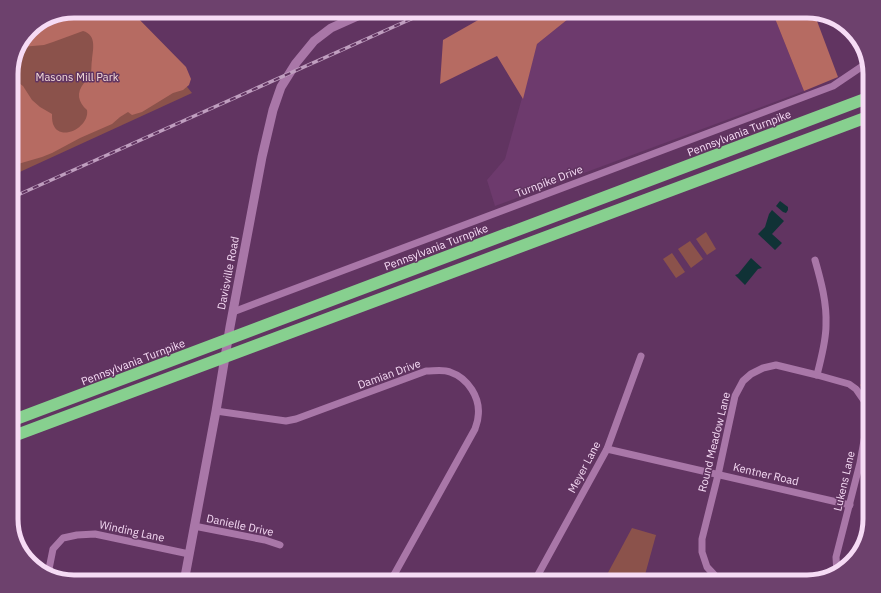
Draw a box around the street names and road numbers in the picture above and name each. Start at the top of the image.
street label: Pennsylvania Turnpike [685,107,793,159]
street label: Turnpike Drive [513,162,585,200]
street label: Pennsylvania Turnpike [382,221,490,273]
street label: Davisville Road [214,235,242,311]
street label: Pennsylvania Turnpike [79,336,187,388]
street label: Damian Drive [356,356,422,392]
street label: Round Meadow Lane [695,391,733,493]
street label: Meyer Lane [565,439,603,495]
street label: Lukens Lane [830,450,858,512]
street label: Kentner Road [732,460,800,488]
street label: Danielle Drive [205,511,275,539]
street label: Winding Lane [98,517,166,545]

